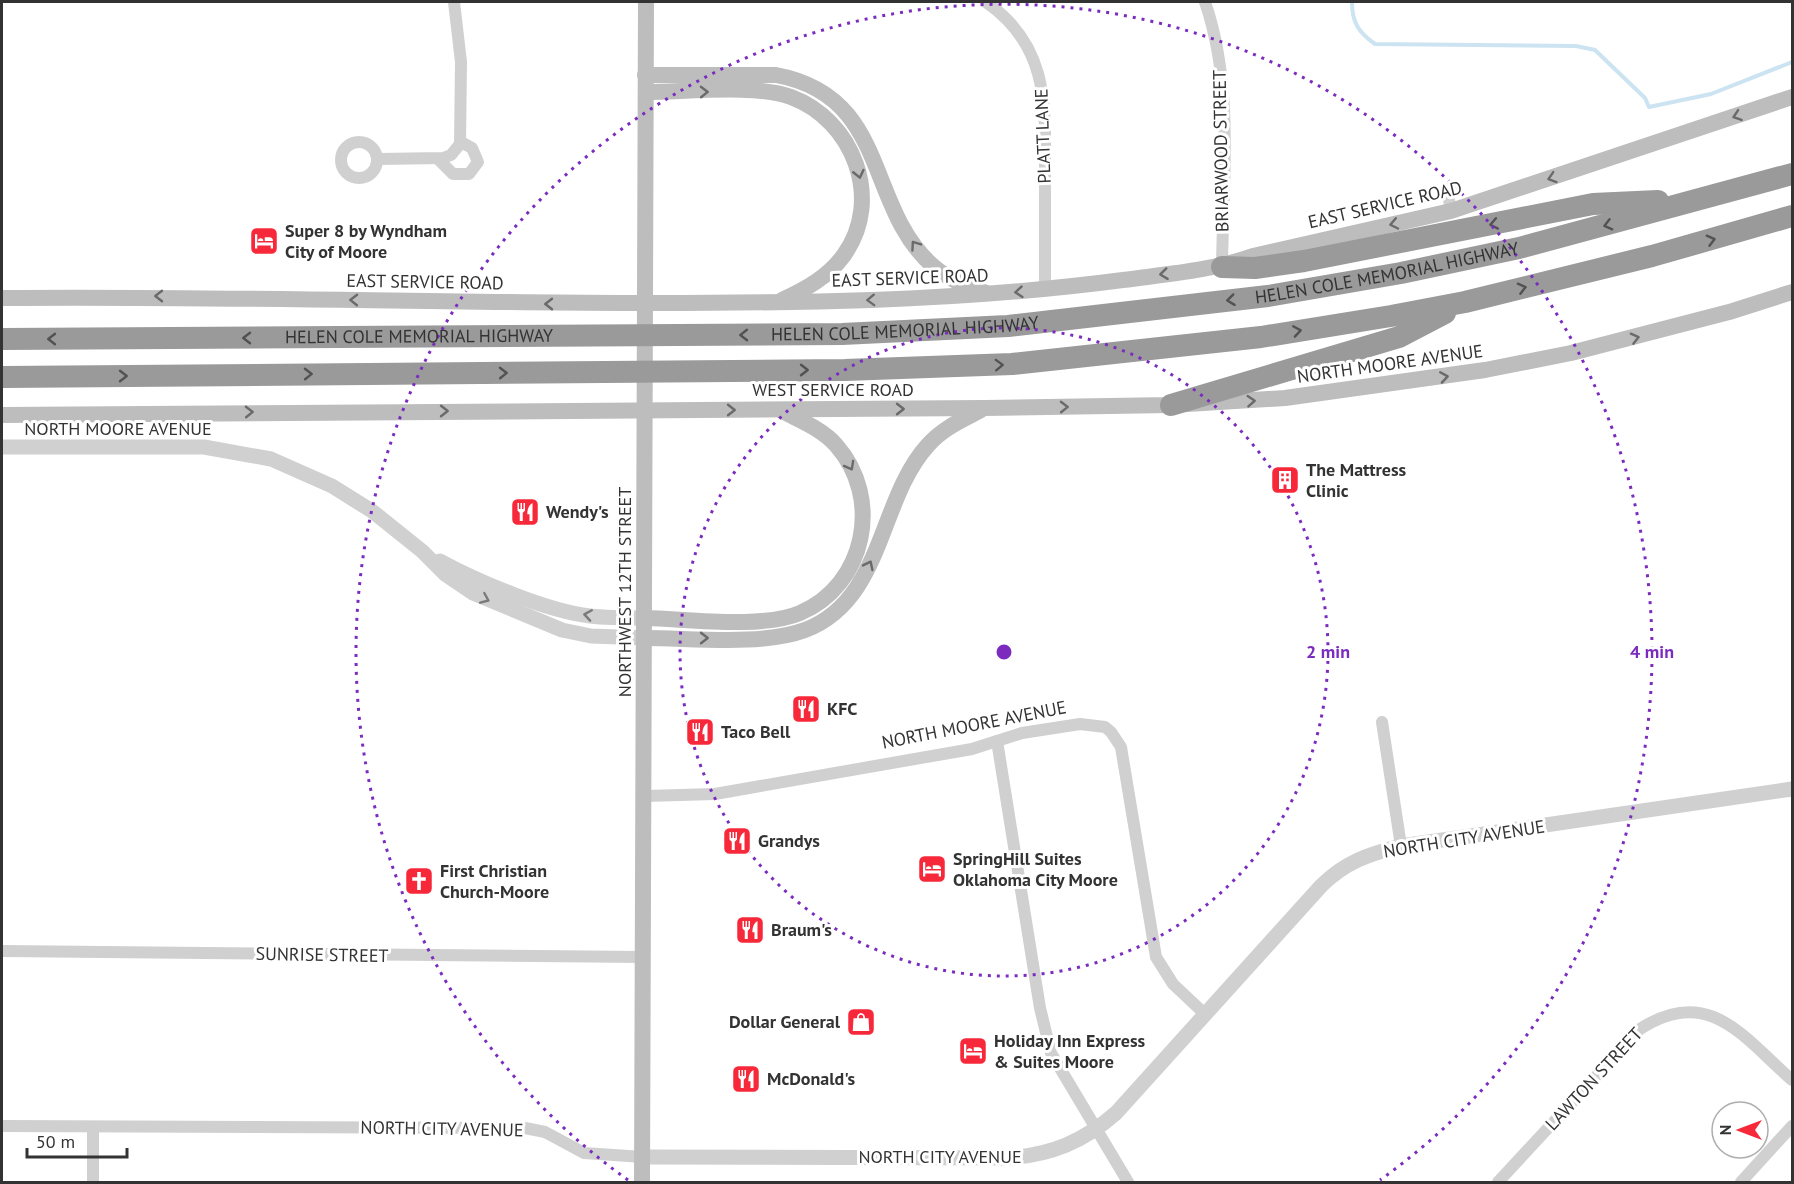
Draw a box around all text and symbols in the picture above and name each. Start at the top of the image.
street label: BRIARWOOD STREET [1208,70,1233,232]
one-way arrow [700,86,709,98]
street label: PLATT LANE [1029,88,1056,184]
one-way arrow [1732,109,1743,121]
one-way arrow [852,169,865,179]
one-way arrow [1547,170,1558,183]
street label: EAST SERVICE ROAD [1306,176,1464,233]
one-way arrow [1389,217,1399,230]
one-way arrow [1489,217,1499,230]
one-way arrow [1603,217,1613,230]
place label: Super 8 by Wyndham City of Moore [285,219,447,263]
hotel icon: Super 8 by Wyndham City of Moore [248,225,280,257]
one-way arrow [1705,235,1716,247]
street label: HELEN COLE MEMORIAL HIGHWAY [1254,236,1521,308]
one-way arrow [911,241,922,252]
street label: EAST SERVICE ROAD [831,263,989,292]
one-way arrow [1160,268,1169,280]
street label: EAST SERVICE ROAD [346,269,504,294]
one-way arrow [1517,282,1527,295]
one-way arrow [1014,285,1024,298]
one-way arrow [155,290,164,302]
one-way arrow [350,293,359,306]
one-way arrow [867,294,876,306]
one-way arrow [1227,294,1236,306]
one-way arrow [545,298,554,310]
street label: HELEN COLE MEMORIAL HIGHWAY [771,311,1040,345]
street label: HELEN COLE MEMORIAL HIGHWAY [285,324,553,348]
one-way arrow [1292,325,1302,338]
one-way arrow [740,329,749,341]
one-way arrow [243,332,252,344]
one-way arrow [1630,332,1640,345]
one-way arrow [48,333,57,345]
street label: NORTH MOORE AVENUE [1296,339,1484,388]
one-way arrow [995,358,1004,371]
one-way arrow [800,364,809,376]
one-way arrow [498,367,507,379]
one-way arrow [303,368,312,381]
one-way arrow [118,370,127,382]
one-way arrow [1439,371,1449,383]
street label: WEST SERVICE ROAD [752,378,914,401]
one-way arrow [1246,394,1255,407]
one-way arrow [1059,401,1068,413]
one-way arrow [896,403,905,415]
one-way arrow [439,404,448,417]
one-way arrow [726,404,735,416]
one-way arrow [244,406,253,418]
street label: NORTH MOORE AVENUE [24,417,212,440]
place label: The Mattress Clinic [1306,458,1407,502]
one-way arrow [843,460,854,470]
building icon: The Mattress Clinic [1269,464,1301,496]
street label: NORTHWEST 12TH STREET [613,487,636,697]
restaurant icon: Wendy's [509,496,541,528]
place label: Wendy's [546,500,609,523]
one-way arrow [861,561,873,572]
one-way arrow [479,591,490,603]
one-way arrow [583,610,592,622]
one-way arrow [700,632,709,644]
text: 2 min [1306,640,1350,663]
text: 4 min [1630,640,1674,663]
centre of rings [994,642,1014,662]
restaurant icon: KFC [790,693,822,725]
street label: NORTH MOORE AVENUE [880,695,1068,754]
place label: KFC [827,697,857,720]
restaurant icon: Taco Bell [684,716,716,748]
place label: Taco Bell [721,720,791,743]
street label: NORTH CITY AVENUE [1382,814,1546,863]
restaurant icon: Grandys [721,825,753,857]
place label: Grandys [758,829,820,852]
place label: SpringHill Suites Oklahoma City Moore [953,847,1118,891]
hotel icon: SpringHill Suites Oklahoma City Moore [916,853,948,885]
place label: First Christian Church-Moore [440,859,549,903]
church icon: First Christian Church-Moore [403,865,435,897]
restaurant icon: Braum's [734,914,766,946]
place label: Braum's [771,918,832,941]
street label: SUNRISE STREET [255,942,389,967]
shop icon: Dollar General [845,1006,877,1038]
place label: Dollar General [729,1010,841,1033]
street label: LAWTON STREET [1540,1022,1647,1135]
place label: Holiday Inn Express & Suites Moore [994,1029,1146,1073]
hotel icon: Holiday Inn Express & Suites Moore [957,1035,989,1067]
restaurant icon: McDonald's [730,1063,762,1095]
place label: McDonald's [767,1067,855,1090]
north arrow [1710,1100,1770,1160]
street label: NORTH CITY AVENUE [360,1116,524,1141]
scale bar [27,1121,128,1159]
text: N [1715,1125,1735,1135]
text: 50 m [36,1130,75,1153]
street label: NORTH CITY AVENUE [858,1145,1022,1168]

